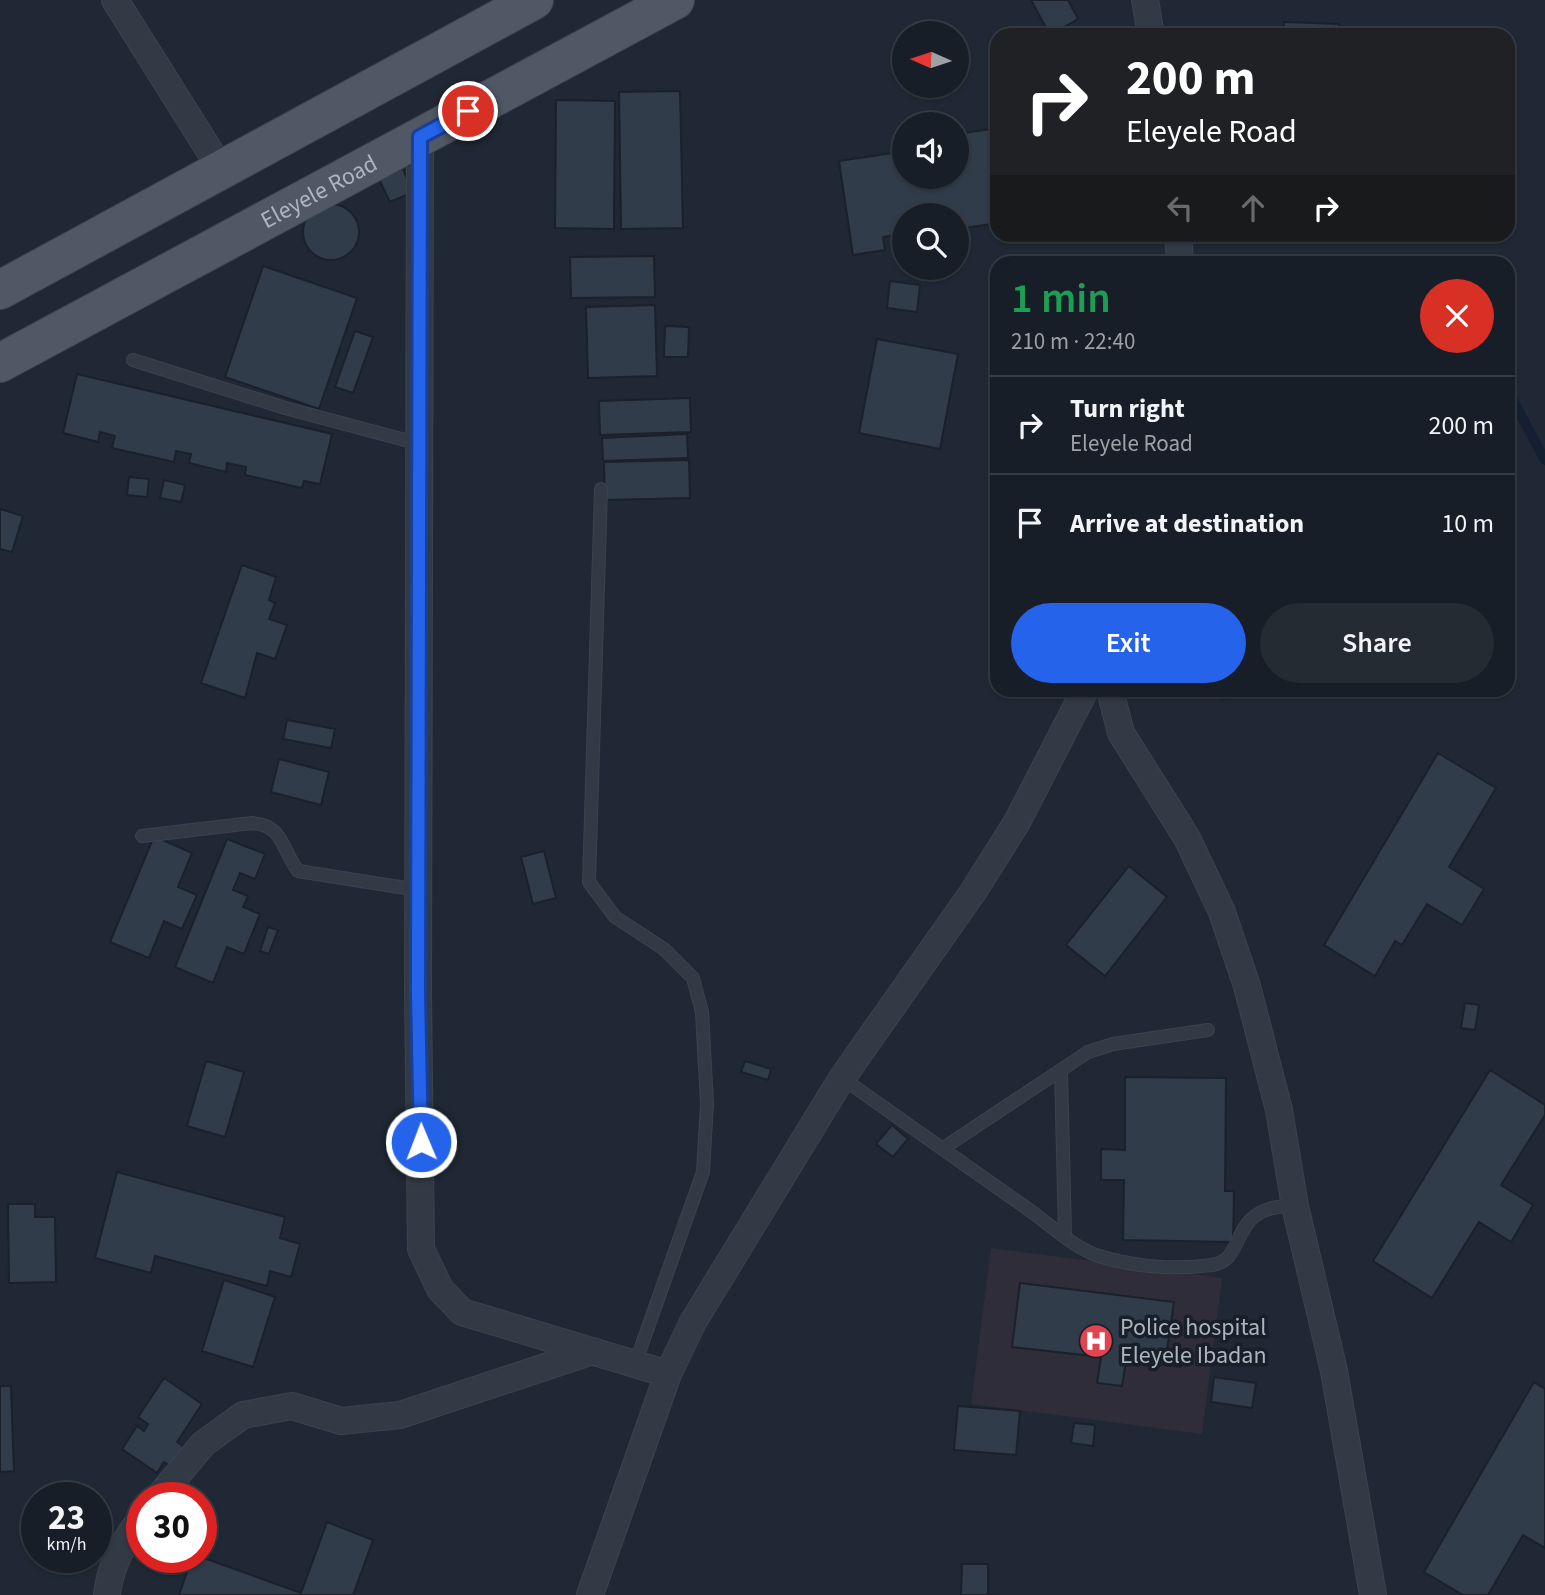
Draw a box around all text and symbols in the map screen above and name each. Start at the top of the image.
north arrow [892,21,970,98]
map controls [892,21,969,280]
text: 200 m [1126,44,1255,114]
icon: right [1011,56,1102,147]
pin [438,81,498,141]
icon: arrive [449,92,487,130]
text: Eleyele Road [1126,109,1297,155]
button: sound [892,112,969,189]
street label: Eleyele Road [254,146,384,237]
icon: left [1161,189,1199,227]
icon: ahead [1234,189,1272,227]
icon: right [1307,189,1345,227]
button: search [892,203,969,280]
text: 1 min [1011,269,1111,329]
button: close [1420,279,1494,353]
text: 210 m · 22:40 [1011,325,1135,358]
text: Turn right [1070,390,1185,427]
icon: right [1011,406,1049,444]
text: 200 m [1428,407,1494,444]
text: Eleyele Road [1070,427,1193,460]
icon: arrive [1011,504,1049,542]
text: Arrive at destination [1070,505,1304,542]
text: 10 m [1441,505,1494,542]
button: Exit [1011,603,1246,683]
button: Share [1260,603,1494,683]
position arrow [384,1105,458,1179]
place label: Police hospital Eleyele Ibadan [1120,1310,1267,1373]
hospital icon: Police hospital Eleyele Ibadan [1077,1322,1115,1360]
speed limit sign: 30 [126,1482,217,1573]
text: 23 [48,1493,85,1543]
text: km/h [47,1532,86,1557]

